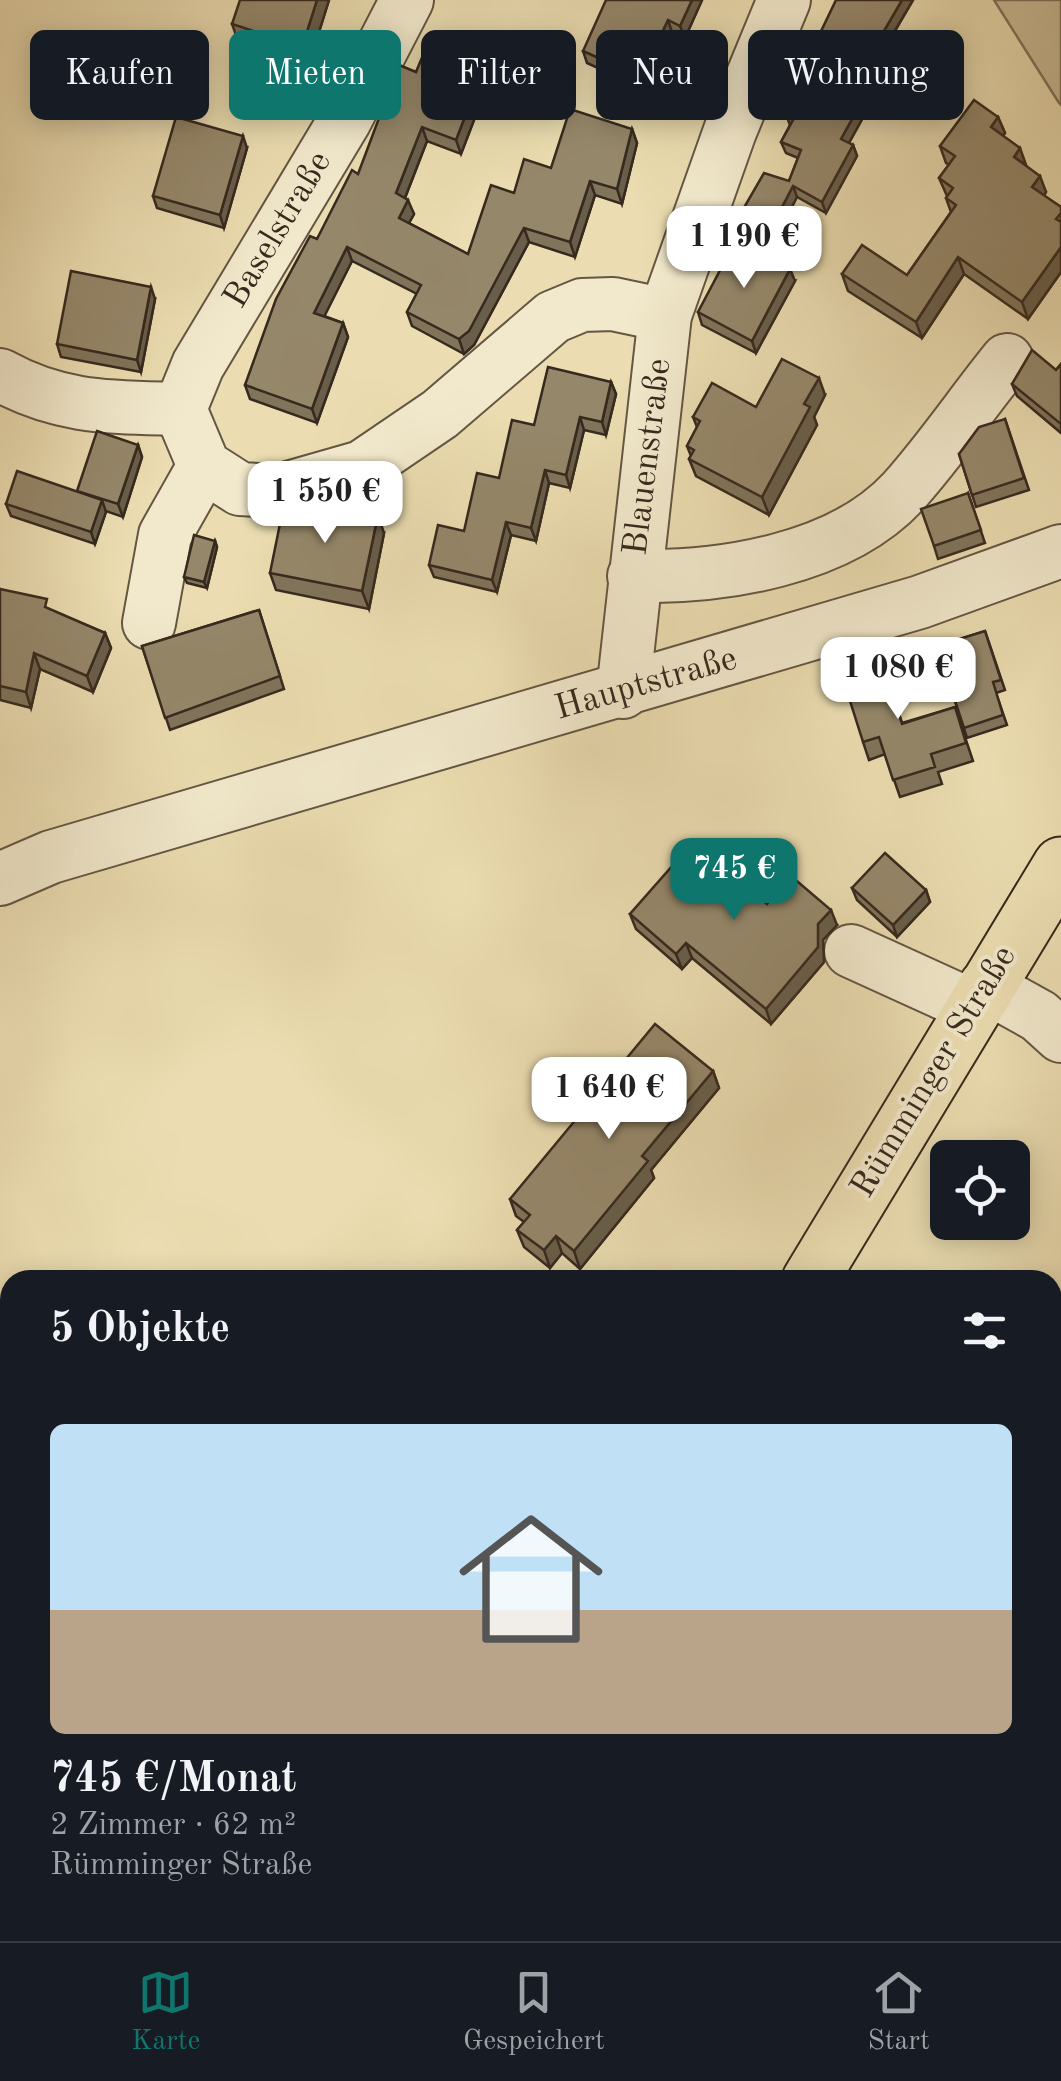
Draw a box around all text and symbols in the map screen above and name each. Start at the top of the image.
chip: Kaufen [30,30,209,120]
chip: Mieten [229,30,401,120]
chip: Filter [421,30,576,120]
chip: Neu [596,30,728,120]
chip: Wohnung [748,30,964,120]
street label: Baselstraße [218,146,338,314]
pin: 1 190 € [652,206,836,291]
text: 1 190 € [689,222,799,254]
street label: Blauenstraße [619,357,677,557]
pin: 1 550 € [233,461,417,546]
text: 1 550 € [270,477,380,509]
pin: 1 080 € [806,637,990,722]
street label: Hauptstraße [551,641,741,727]
text: 1 080 € [843,653,953,685]
pin: 745 € [664,838,804,923]
text: 745 € [692,854,776,886]
street label: Rümminger Straße [845,940,1023,1204]
pin: 1 640 € [517,1057,701,1142]
text: 1 640 € [554,1073,664,1105]
map controls [930,1140,1030,1240]
button: locate [930,1140,1030,1240]
icon: filters [957,1303,1012,1358]
text: 5 Objekte [50,1309,230,1351]
icon: home [441,1489,621,1669]
text: 745 €/Monat [50,1759,297,1801]
text: 2 Zimmer · 62 m² [50,1810,296,1842]
text: Rümminger Straße [50,1850,312,1882]
tab: Karte [131,1965,200,2060]
tab: Gespeichert [463,1965,605,2060]
tab: Start [867,1965,930,2060]

